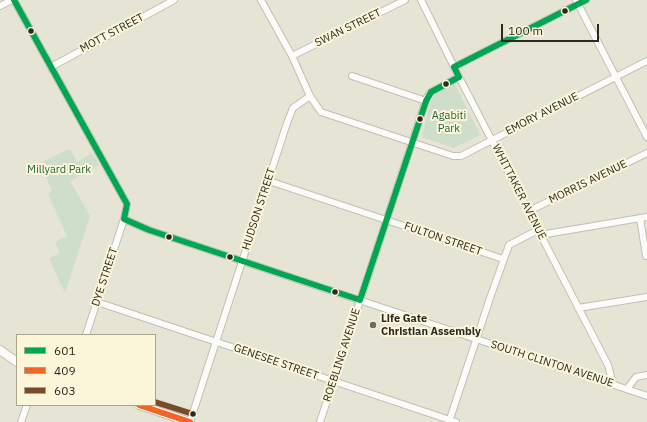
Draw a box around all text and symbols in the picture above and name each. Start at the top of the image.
street label: SWAN STREET [313,6,383,50]
unlabelled marker [560,6,570,16]
street label: MOTT STREET [78,11,146,55]
scale bar [503,16,601,42]
text: 100 m [508,23,543,38]
unlabelled marker [26,26,36,36]
unlabelled marker [441,79,451,89]
street label: EMORY AVENUE [503,90,581,138]
park label: Agabiti Park [432,109,466,135]
unlabelled marker [415,114,425,124]
street label: WHITTAKER AVENUE [489,142,549,242]
street label: MORRIS AVENUE [547,157,629,207]
park label: Millyard Park [27,163,91,177]
street label: HUDSON STREET [239,166,279,252]
street label: FULTON STREET [402,220,484,258]
unlabelled marker [164,232,174,242]
street label: DYE STREET [89,246,121,308]
unlabelled marker [225,252,235,262]
unlabelled marker [330,287,340,297]
street label: ROEBLING AVENUE [321,307,363,403]
place label: Life Gate Christian Assembly [381,312,481,338]
marker: Life Gate Christian Assembly [368,320,378,330]
legend [16,334,156,406]
street label: SOUTH CLINTON AVENUE [489,338,615,390]
street label: GENESEE STREET [232,341,320,383]
text: 601 [54,343,76,358]
text: 409 [54,363,76,378]
text: 603 [54,383,76,398]
unlabelled marker [188,409,198,419]

